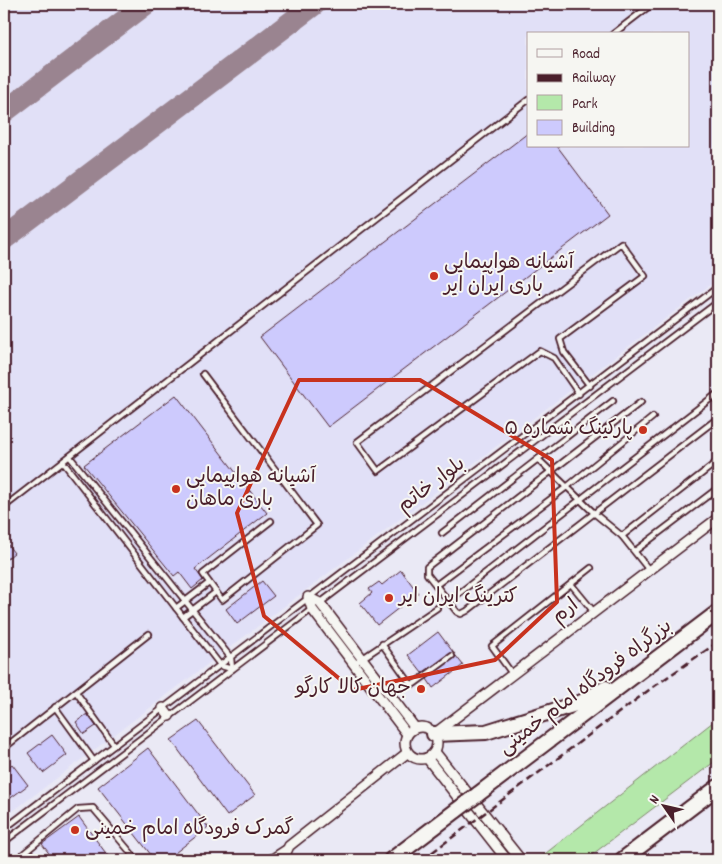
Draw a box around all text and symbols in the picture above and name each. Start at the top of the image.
legend [527,32,690,148]
text: Road [572,44,600,66]
text: Railway [572,68,616,90]
text: Park [572,94,598,116]
text: Building [572,118,615,140]
place label: آشیانه هواپیمایی باری ایران ایر [442,250,575,301]
marker: آشیانه هواپیمایی باری ایران ایر [428,270,440,282]
place label: پارکینگ شماره ۵ [504,416,633,444]
marker: پارکینگ شماره ۵ [637,424,649,436]
street label: بلوار خاتم [392,451,472,521]
place label: آشیانه هواپیمایی باری ماهان [186,464,317,515]
marker: آشیانه هواپیمایی باری ماهان [170,483,182,495]
place label: کترینگ ایران ایر [397,584,518,612]
marker: کترینگ ایران ایر [383,592,395,604]
street label: ارم [547,593,585,631]
street label: بزرگراه فرودگاه امام خمینی [493,613,679,763]
place label: جهان کالا کارگو [294,675,411,703]
marker: جهان کالا کارگو [415,683,427,695]
north arrow [640,782,690,832]
text: N [645,791,665,808]
place label: گمرک فرودگاه امام خمینی [85,816,294,844]
marker: گمرک فرودگاه امام خمینی [69,824,81,836]

